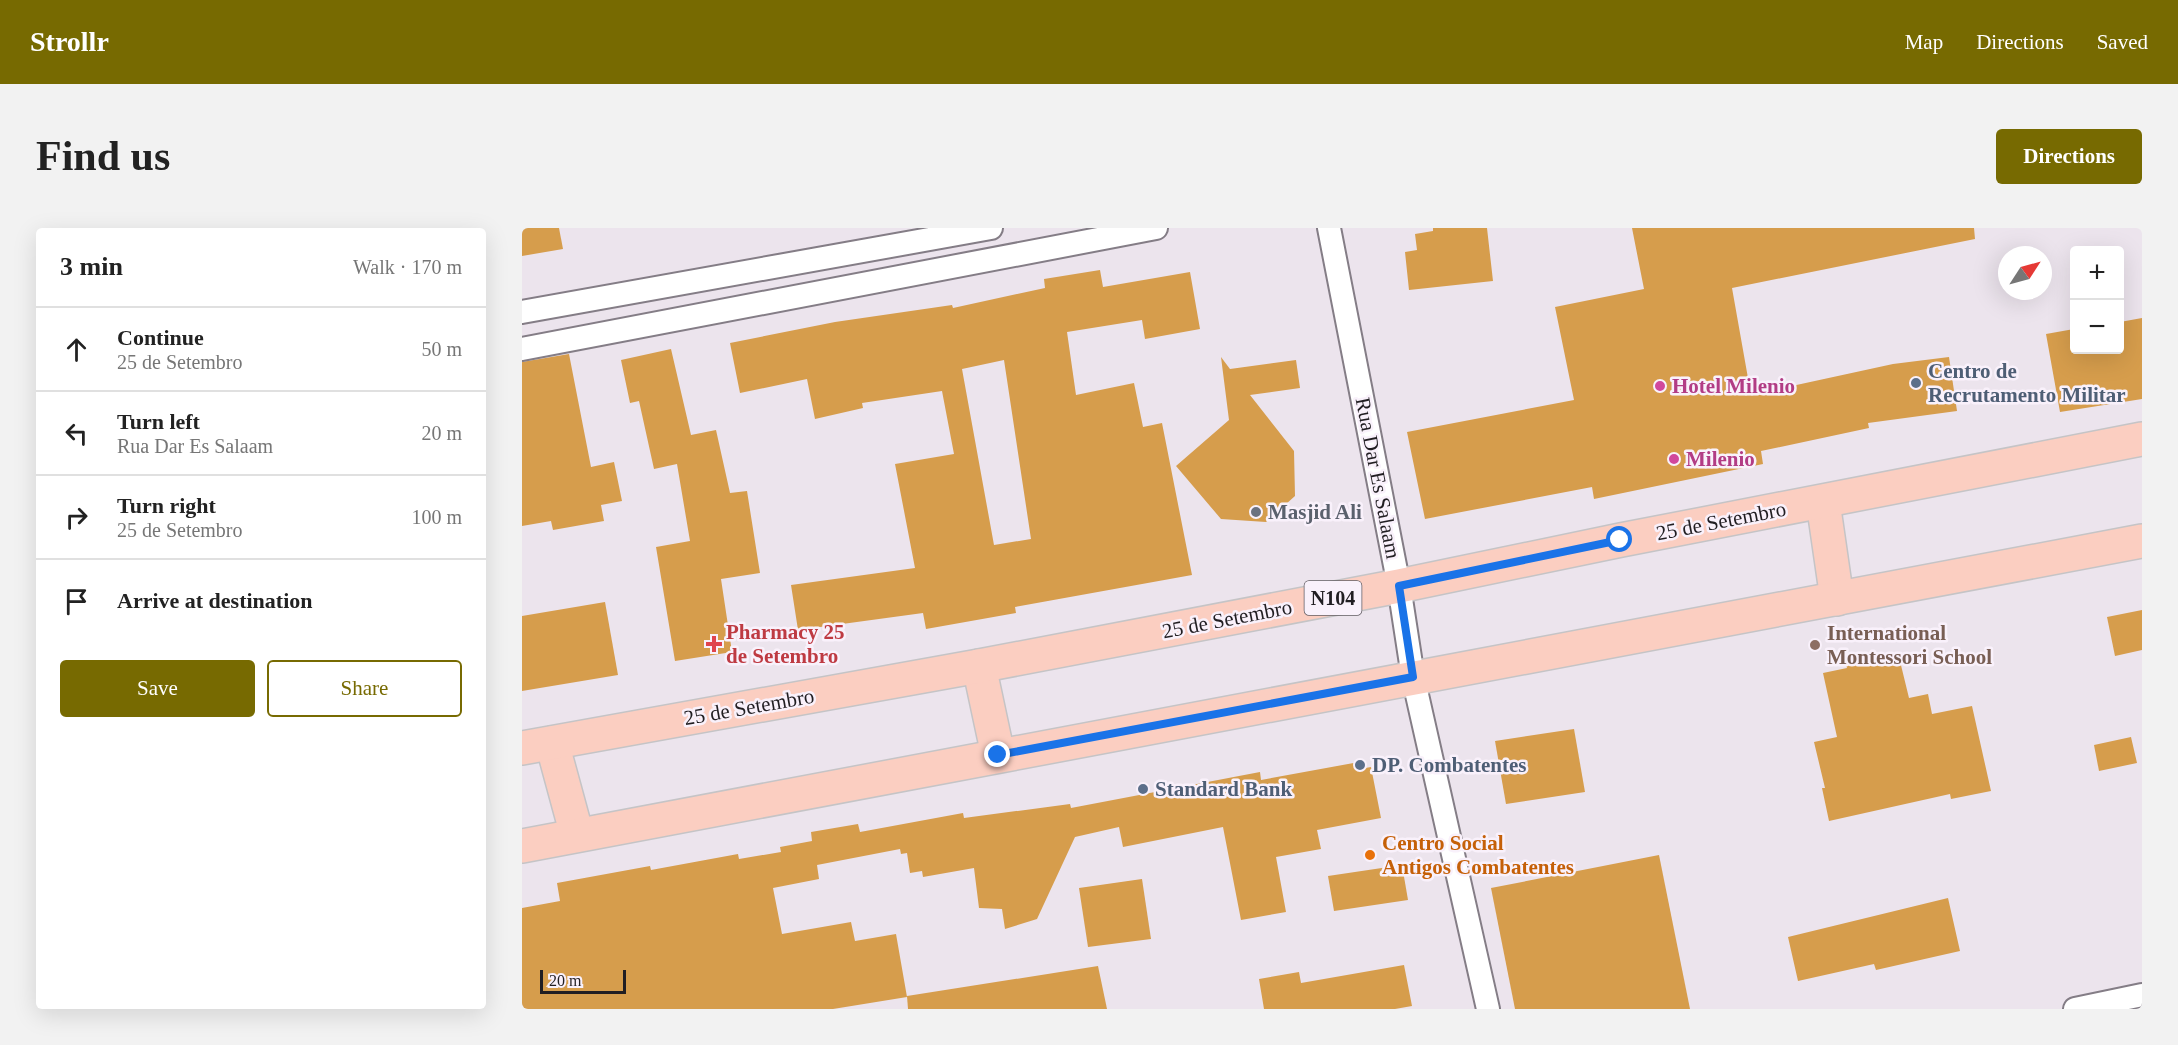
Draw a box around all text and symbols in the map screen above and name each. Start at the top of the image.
text: Strollr [30,26,109,57]
text: Map [1905,30,1943,54]
text: Directions [1976,30,2064,54]
text: Saved [2097,30,2148,54]
button: Directions [1996,129,2142,184]
text: Find us [36,133,170,179]
north arrow [1998,246,2052,300]
map controls [2070,246,2124,354]
button: + [2070,246,2124,300]
text: 3 min [60,252,123,281]
text: Walk · 170 m [353,256,462,278]
button: − [2070,300,2124,354]
text: Continue [117,325,204,350]
icon: ahead [60,333,93,366]
text: 50 m [421,338,462,360]
text: 25 de Setembro [117,351,243,373]
place label: Centro de Recrutamento Militar [1928,359,2126,407]
place label: Hotel Milenio [1672,374,1795,398]
marker: Centro de Recrutamento Militar [1909,376,1923,390]
marker: Hotel Milenio [1653,379,1667,393]
street label: Rua Dar Es Salaam [1351,395,1405,561]
text: Turn left [117,409,200,434]
icon: left [60,417,93,450]
text: 20 m [421,422,462,444]
text: Rua Dar Es Salaam [117,435,273,457]
place label: Milenio [1686,447,1755,471]
marker: Milenio [1667,452,1681,466]
text: Turn right [117,493,216,518]
street label: 25 de Setembro [1654,497,1788,545]
place label: Masjid Ali [1268,500,1362,524]
icon: right [60,501,93,534]
marker: Masjid Ali [1249,505,1263,519]
text: 100 m [411,506,462,528]
text: 25 de Setembro [117,519,243,541]
route start [1606,526,1632,552]
road number: N104 [1304,581,1362,615]
icon: arrive [60,585,93,618]
text: Arrive at destination [117,588,313,613]
street label: 25 de Setembro [1160,595,1294,643]
place label: Pharmacy 25 de Setembro [726,620,844,668]
place label: International Montessori School [1827,621,1992,669]
marker: Pharmacy 25 de Setembro [707,637,721,651]
marker: International Montessori School [1808,638,1822,652]
button: Save [60,660,255,717]
button: Share [267,660,462,717]
street label: 25 de Setembro [682,684,816,730]
route end [984,741,1010,767]
place label: DP. Combatentes [1372,753,1526,777]
marker: DP. Combatentes [1353,758,1367,772]
place label: Standard Bank [1155,777,1292,801]
marker: Standard Bank [1136,782,1150,796]
place label: Centro Social Antigos Combatentes [1382,831,1574,879]
marker: Centro Social Antigos Combatentes [1363,848,1377,862]
scale bar [540,967,626,994]
text: 20 m [549,972,581,989]

